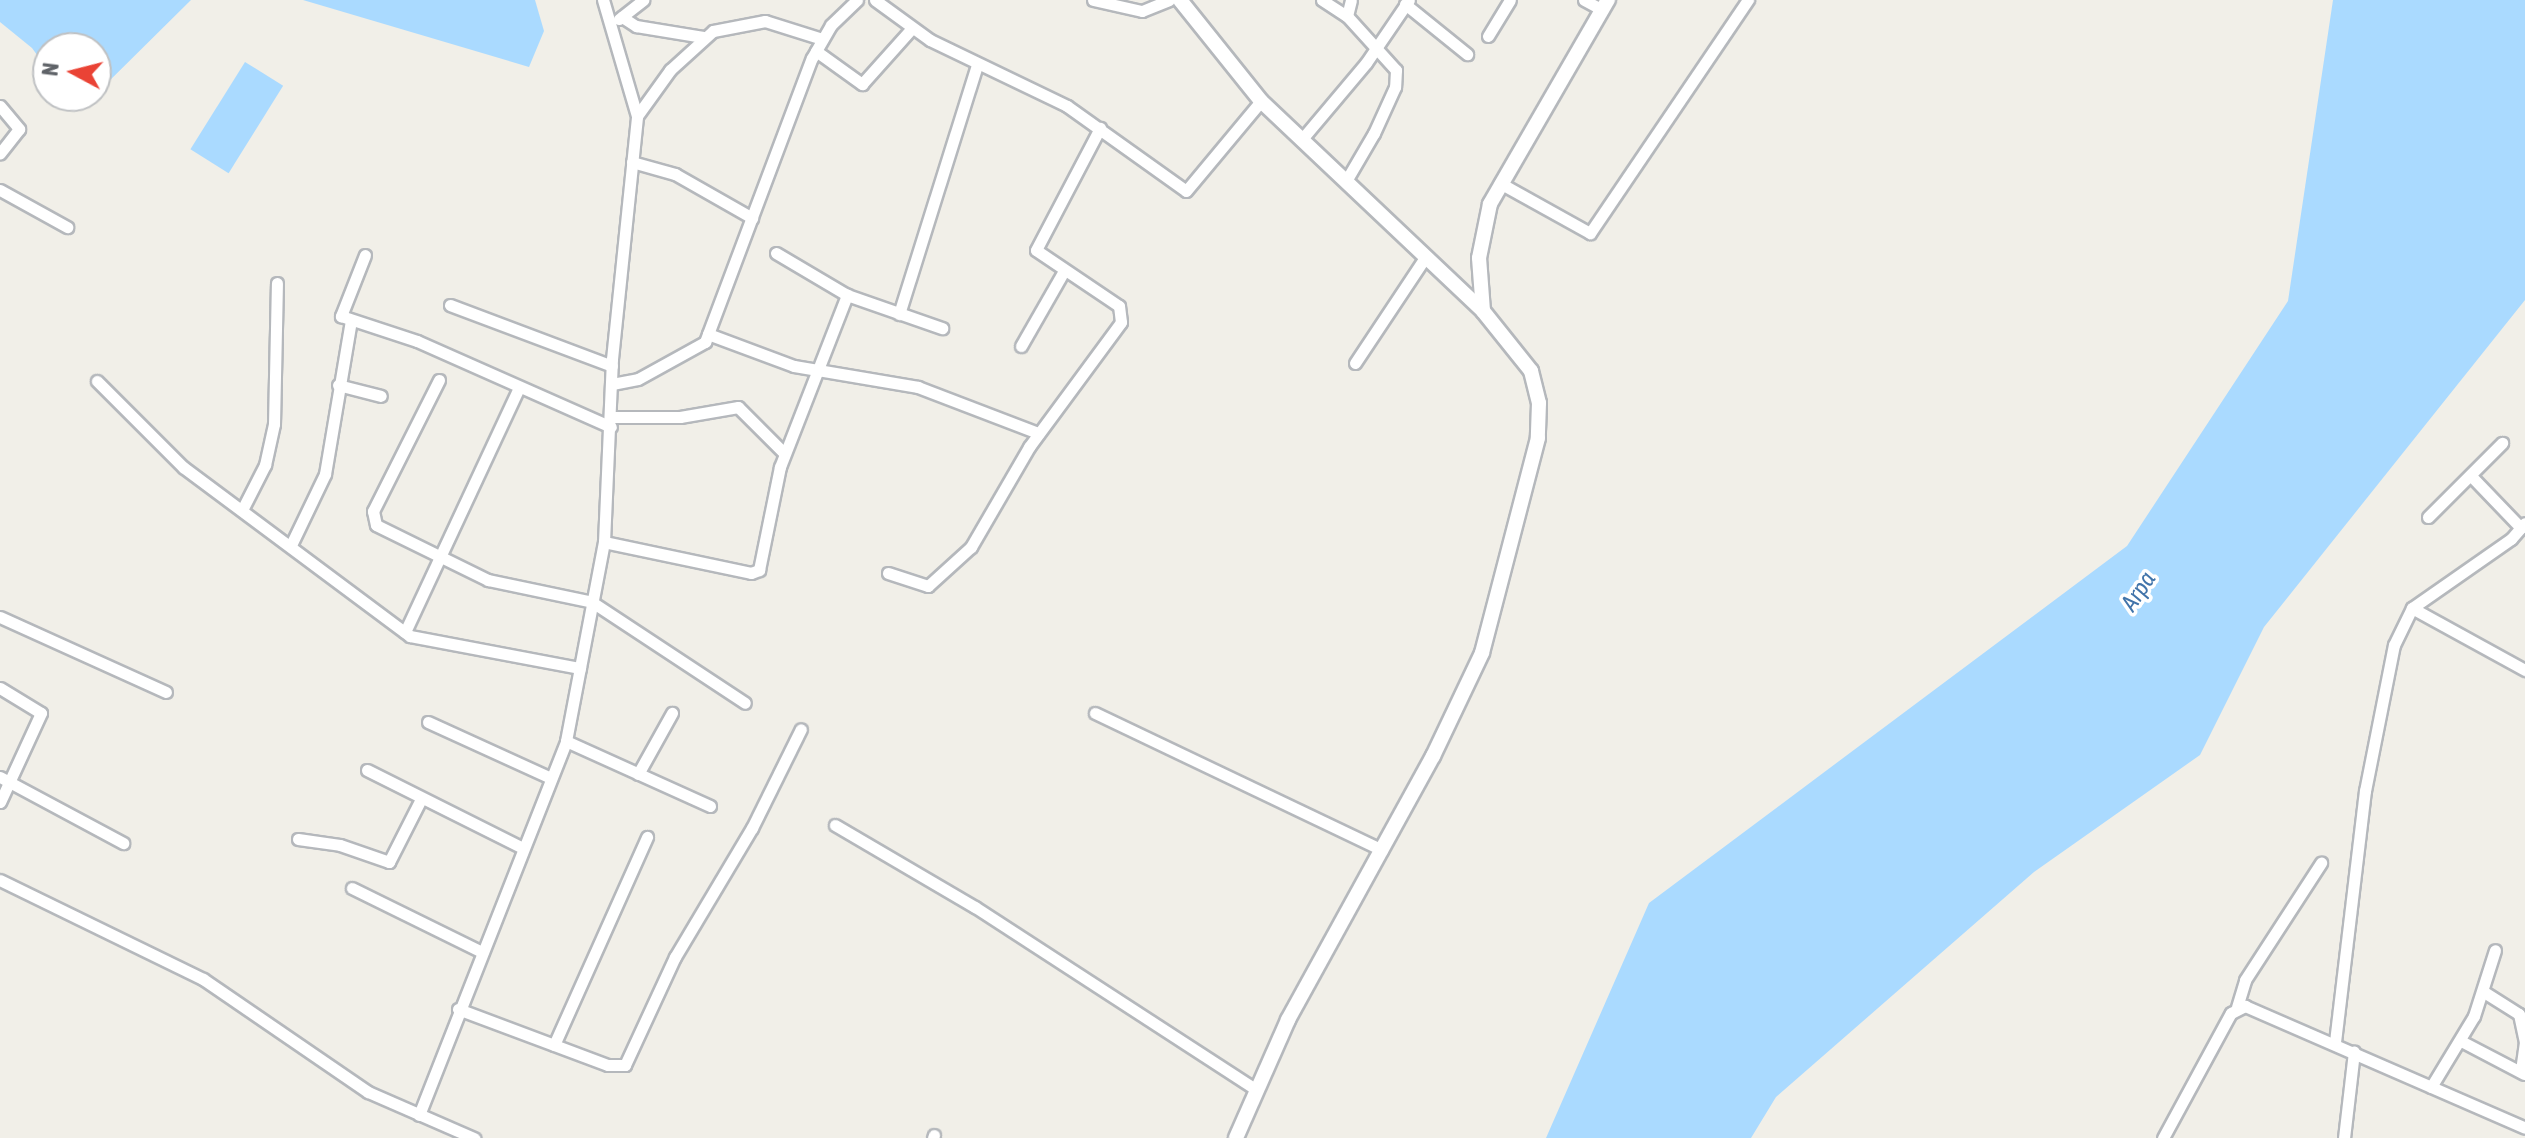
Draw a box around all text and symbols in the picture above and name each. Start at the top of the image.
north arrow [32,32,112,112]
text: N [36,61,64,77]
water label: Arpa [2114,566,2162,616]

